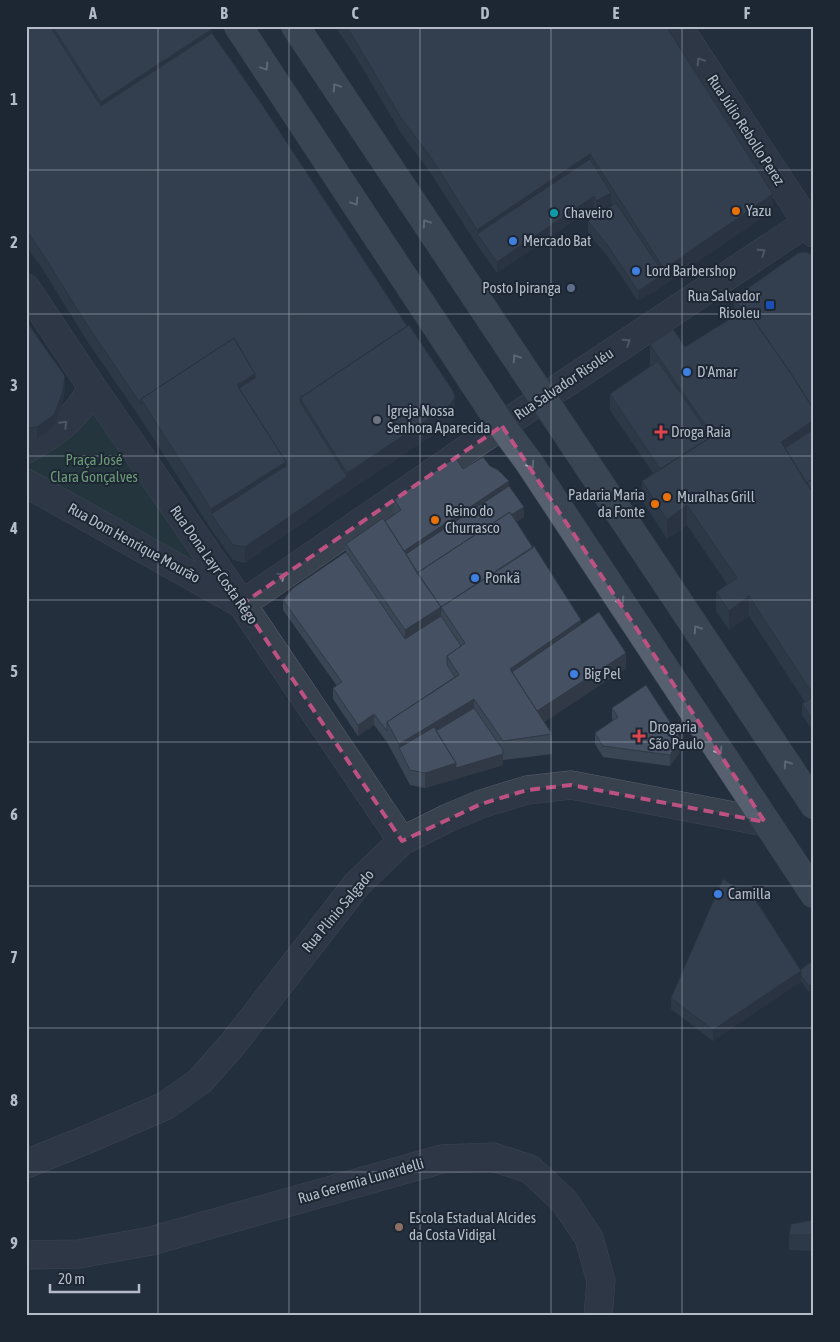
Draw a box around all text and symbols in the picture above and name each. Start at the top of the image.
text: A [88,4,97,22]
text: B [220,4,228,22]
text: C [351,4,359,22]
text: D [481,4,490,22]
text: E [613,4,620,22]
text: F [744,4,751,22]
one-way arrow [697,57,707,66]
one-way arrow [259,61,268,71]
street label: Rua Júlio Rebollo Perez [704,71,789,189]
one-way arrow [333,84,342,93]
text: 1 [10,90,18,108]
one-way arrow [349,197,358,206]
place label: Yazu [746,202,771,219]
place label: Chaveiro [564,204,613,221]
marker: Yazu [730,205,742,217]
marker: Chaveiro [548,207,560,219]
one-way arrow [423,219,432,228]
place label: Mercado Bat [523,232,591,249]
text: 2 [10,233,18,251]
marker: Mercado Bat [507,235,519,247]
one-way arrow [757,249,766,258]
place label: Lord Barbershop [646,262,736,279]
marker: Lord Barbershop [630,265,642,277]
place label: Posto Ipiranga [482,279,561,296]
marker: Posto Ipiranga [565,282,577,294]
place label: Rua Salvador Risoleu [688,287,761,321]
marker: Rua Salvador Risoleu [764,299,776,311]
one-way arrow [622,339,631,349]
street label: Rua Salvador Risoléu [511,344,616,423]
one-way arrow [513,354,522,364]
place label: D'Amar [697,363,738,380]
marker: D'Amar [681,366,693,378]
text: 3 [10,376,18,394]
place label: Igreja Nossa Senhora Aparecida [387,402,491,436]
marker: Igreja Nossa Senhora Aparecida [371,414,383,426]
one-way arrow [58,421,67,430]
place label: Droga Raia [671,423,731,440]
marker: Droga Raia [655,426,667,438]
park label: Praça José Clara Gonçalves [50,451,138,485]
one-way arrow [525,459,534,469]
place label: Padaria Maria da Fonte [568,486,645,520]
place label: Muralhas Grill [677,488,755,505]
marker: Muralhas Grill [661,491,673,503]
marker: Padaria Maria da Fonte [649,498,661,510]
street label: Rua Dom Henrique Mourão [65,499,203,586]
street label: Rua Dona Layr Costa Rêgo [167,502,262,627]
place label: Reino do Churrasco [445,502,500,536]
marker: Reino do Churrasco [429,514,441,526]
text: 4 [9,519,18,537]
place label: Ponkã [485,569,520,586]
marker: Ponkã [469,572,481,584]
one-way arrow [276,573,286,582]
one-way arrow [614,595,624,604]
one-way arrow [694,625,703,634]
text: 5 [10,662,18,680]
place label: Big Pel [584,665,621,682]
marker: Big Pel [568,668,580,680]
place label: Drogaria São Paulo [649,718,704,752]
marker: Drogaria São Paulo [633,730,645,742]
one-way arrow [713,746,723,755]
one-way arrow [784,760,793,770]
text: 6 [10,805,18,823]
street label: Rua Plínio Salgado [298,866,377,955]
place label: Camilla [728,885,771,902]
marker: Camilla [712,888,724,900]
text: 7 [10,948,18,966]
text: 8 [10,1091,18,1109]
street label: Rua Geremia Lunardelli [296,1154,426,1207]
place label: Escola Estadual Alcides da Costa Vidigal [409,1209,536,1243]
marker: Escola Estadual Alcides da Costa Vidigal [393,1221,405,1233]
text: 9 [10,1234,18,1252]
scale bar [50,1262,139,1294]
text: 20 m [58,1270,85,1287]

